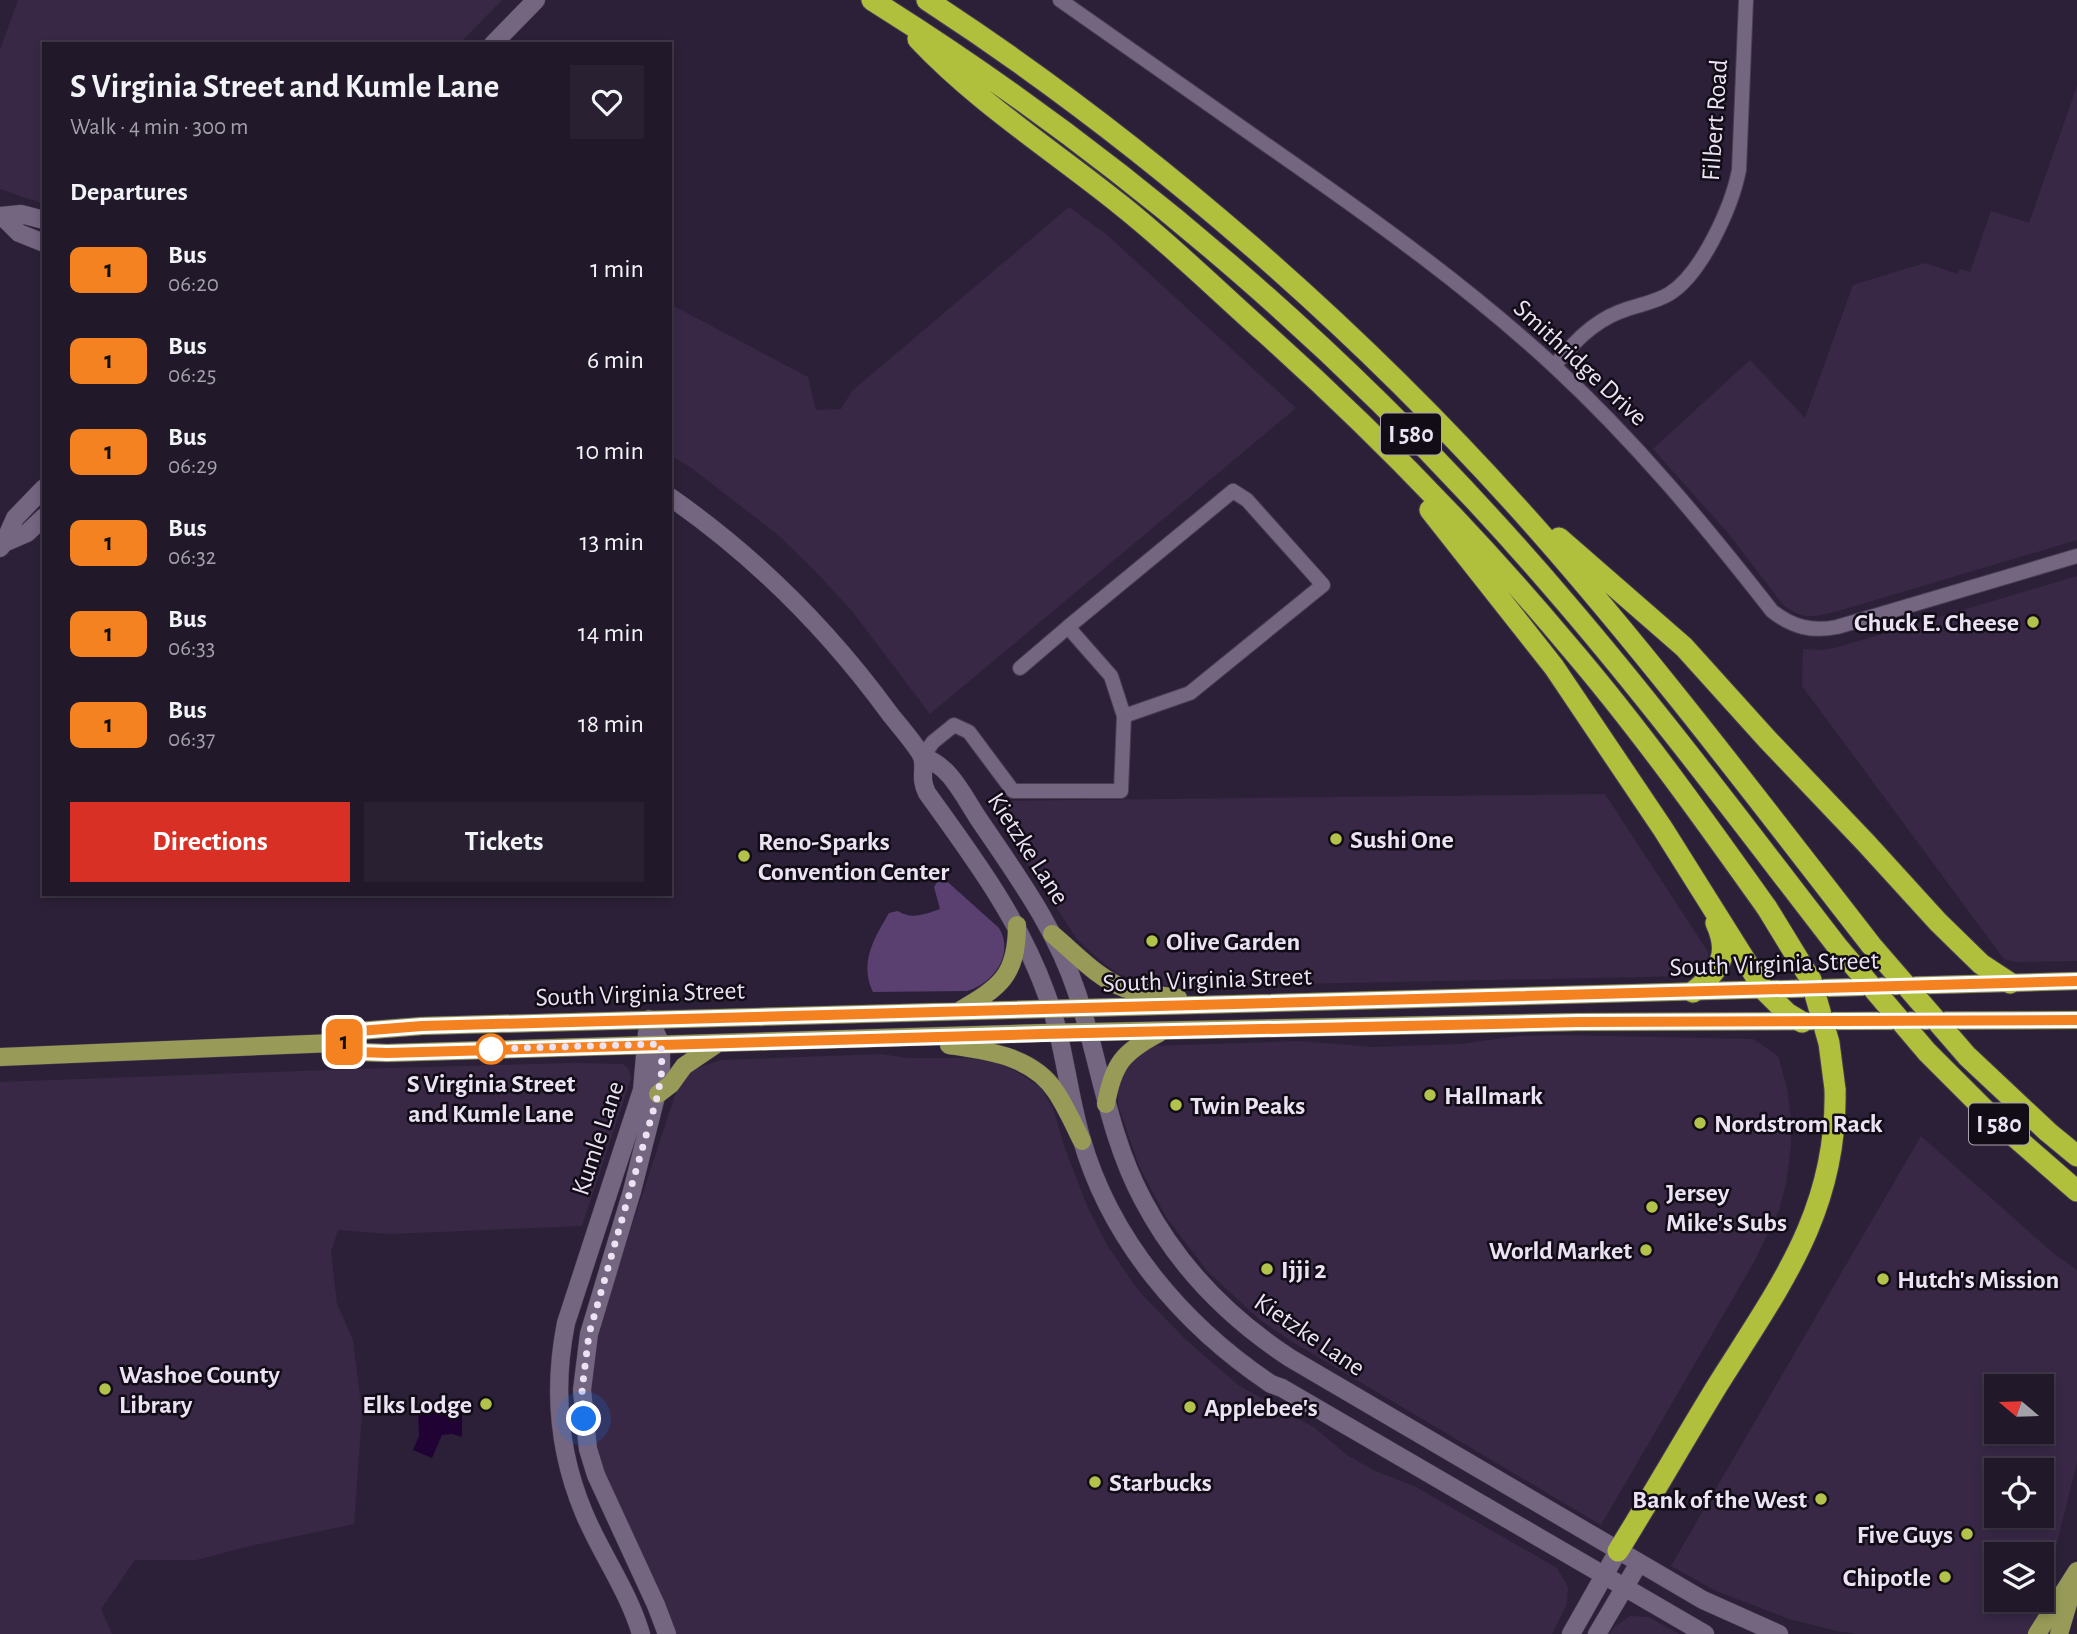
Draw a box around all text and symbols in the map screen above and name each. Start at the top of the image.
street label: Filbert Road [1698,58,1732,182]
button: heart [570,65,644,139]
text: S Virginia Street and Kumle Lane [70,71,499,104]
text: Walk · 4 min · 300 m [70,116,248,139]
text: Departures [70,179,188,205]
text: Bus [168,242,207,268]
text: 1 min [590,256,644,282]
text: 1 [104,258,113,282]
text: 06:20 [168,273,219,296]
street label: Smithridge Drive [1509,295,1652,431]
text: Bus [168,333,207,359]
text: 6 min [587,347,644,373]
text: 1 [104,349,113,373]
text: 06:25 [168,364,216,387]
road number: I 580 [1381,414,1441,454]
text: Bus [168,424,207,450]
text: 10 min [577,438,644,464]
text: 1 [104,440,113,464]
text: 06:29 [168,455,218,478]
text: Bus [168,515,207,541]
text: 13 min [580,529,644,555]
text: 1 [104,531,113,555]
text: 06:32 [168,546,216,569]
text: Bus [168,606,207,632]
place label: Chuck E. Cheese [1854,610,2019,636]
marker: Chuck E. Cheese [2025,614,2041,630]
text: 14 min [578,620,644,646]
text: 1 [104,622,113,646]
text: 06:33 [168,637,215,660]
text: Bus [168,697,207,723]
text: 18 min [578,711,644,737]
text: 1 [104,713,113,737]
text: 06:37 [168,728,215,751]
street label: Kietzke Lane [983,788,1074,909]
button: Directions [70,802,350,882]
button: Tickets [364,802,644,882]
place label: Sushi One [1350,827,1454,853]
place label: Reno-Sparks Convention Center [758,829,949,885]
marker: Sushi One [1328,831,1344,847]
marker: Reno-Sparks Convention Center [736,848,752,864]
place label: Olive Garden [1166,929,1300,955]
marker: Olive Garden [1144,933,1160,949]
street label: South Virginia Street [1669,947,1879,981]
street label: South Virginia Street [1102,963,1312,997]
street label: South Virginia Street [535,977,745,1011]
line badge: 1 [321,1019,367,1065]
text: 1 [340,1030,348,1054]
marker: S Virginia Street and Kumle Lane [476,1034,506,1064]
place label: S Virginia Street and Kumle Lane [407,1071,576,1127]
street label: Kumle Lane [567,1078,629,1199]
place label: Hallmark [1444,1083,1543,1109]
marker: Hallmark [1422,1087,1438,1103]
place label: Twin Peaks [1190,1093,1305,1119]
marker: Twin Peaks [1168,1097,1184,1113]
road number: I 580 [1969,1104,2029,1144]
place label: Nordstrom Rack [1714,1111,1883,1137]
marker: Nordstrom Rack [1692,1115,1708,1131]
place label: Jersey Mike's Subs [1666,1180,1787,1236]
marker: Jersey Mike's Subs [1644,1199,1660,1215]
place label: World Market [1489,1238,1632,1264]
marker: World Market [1638,1242,1654,1258]
place label: Ijji 2 [1281,1257,1326,1283]
marker: Ijji 2 [1259,1261,1275,1277]
place label: Hutch's Mission [1897,1267,2059,1293]
marker: Hutch's Mission [1875,1271,1891,1287]
street label: Kietzke Lane [1249,1288,1369,1381]
place label: Washoe County Library [119,1362,280,1418]
north arrow [1984,1374,2054,1444]
map controls [1984,1374,2054,1612]
marker: Washoe County Library [97,1381,113,1397]
place label: Elks Lodge [362,1392,472,1418]
place label: Applebee's [1204,1395,1318,1421]
marker: Elks Lodge [478,1396,494,1412]
marker: Applebee's [1182,1399,1198,1415]
your location [566,1401,601,1436]
button: locate [1984,1458,2054,1528]
place label: Starbucks [1109,1470,1212,1496]
marker: Starbucks [1087,1474,1103,1490]
place label: Bank of the West [1632,1487,1807,1513]
marker: Bank of the West [1813,1491,1829,1507]
place label: Five Guys [1857,1522,1953,1548]
marker: Five Guys [1959,1526,1975,1542]
button: layers [1984,1542,2054,1612]
place label: Chipotle [1843,1565,1931,1591]
marker: Chipotle [1937,1569,1953,1585]

